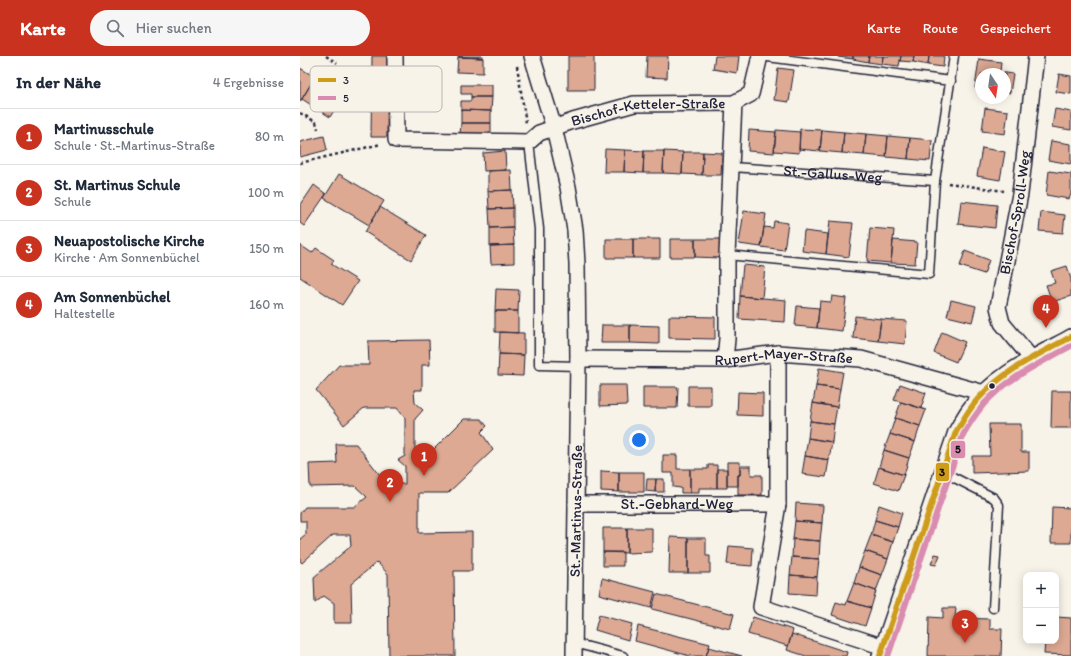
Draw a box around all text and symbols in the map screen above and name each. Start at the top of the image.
search box [90,10,370,46]
text: Karte [20,17,66,40]
icon: search [104,17,126,39]
text: Hier suchen [136,19,212,37]
text: Karte [867,20,901,37]
text: Route [923,20,958,37]
text: Gespeichert [980,20,1051,37]
legend [310,66,442,112]
north arrow [975,68,1011,104]
text: In der Nähe [16,72,101,92]
text: 3 [343,74,349,87]
text: 4 Ergebnisse [213,75,284,90]
text: 5 [343,92,349,105]
street label: Bischof-Ketteler-Straße [569,94,725,130]
text: Martinusschule [54,120,154,138]
text: 1 [26,129,32,144]
text: 80 m [255,129,284,144]
text: Schule · St.-Martinus-Straße [54,138,215,153]
street label: Bischof-Sproll-Weg [996,149,1034,276]
street label: St.-Gallus-Weg [783,162,883,186]
text: St. Martinus Schule [54,176,180,194]
text: 2 [26,185,32,200]
text: 100 m [248,185,284,200]
text: Schule [54,194,91,209]
text: Neuapostolische Kirche [54,232,205,250]
text: 3 [25,241,33,256]
text: 150 m [249,241,284,256]
text: Kirche · Am Sonnenbüchel [54,250,200,265]
text: Am Sonnenbüchel [54,288,170,306]
pin: 4 [1033,295,1059,328]
text: 4 [25,297,33,312]
text: 160 m [249,297,284,312]
text: Haltestelle [54,306,115,321]
street label: Rupert-Mayer-Straße [714,344,854,369]
unlabelled marker [987,381,997,391]
your location [629,430,649,450]
line badge: 5 [950,440,966,459]
pin: 1 [411,443,437,476]
text: 5 [955,443,961,456]
street label: St.-Martinus-Straße [566,445,586,577]
line badge: 3 [935,462,950,482]
text: 3 [939,466,945,479]
pin: 2 [377,469,403,502]
street label: St.-Gebhard-Weg [621,495,733,513]
map controls [1023,572,1059,644]
button: + [1023,572,1059,608]
button: − [1023,608,1059,644]
pin: 3 [952,610,978,643]

